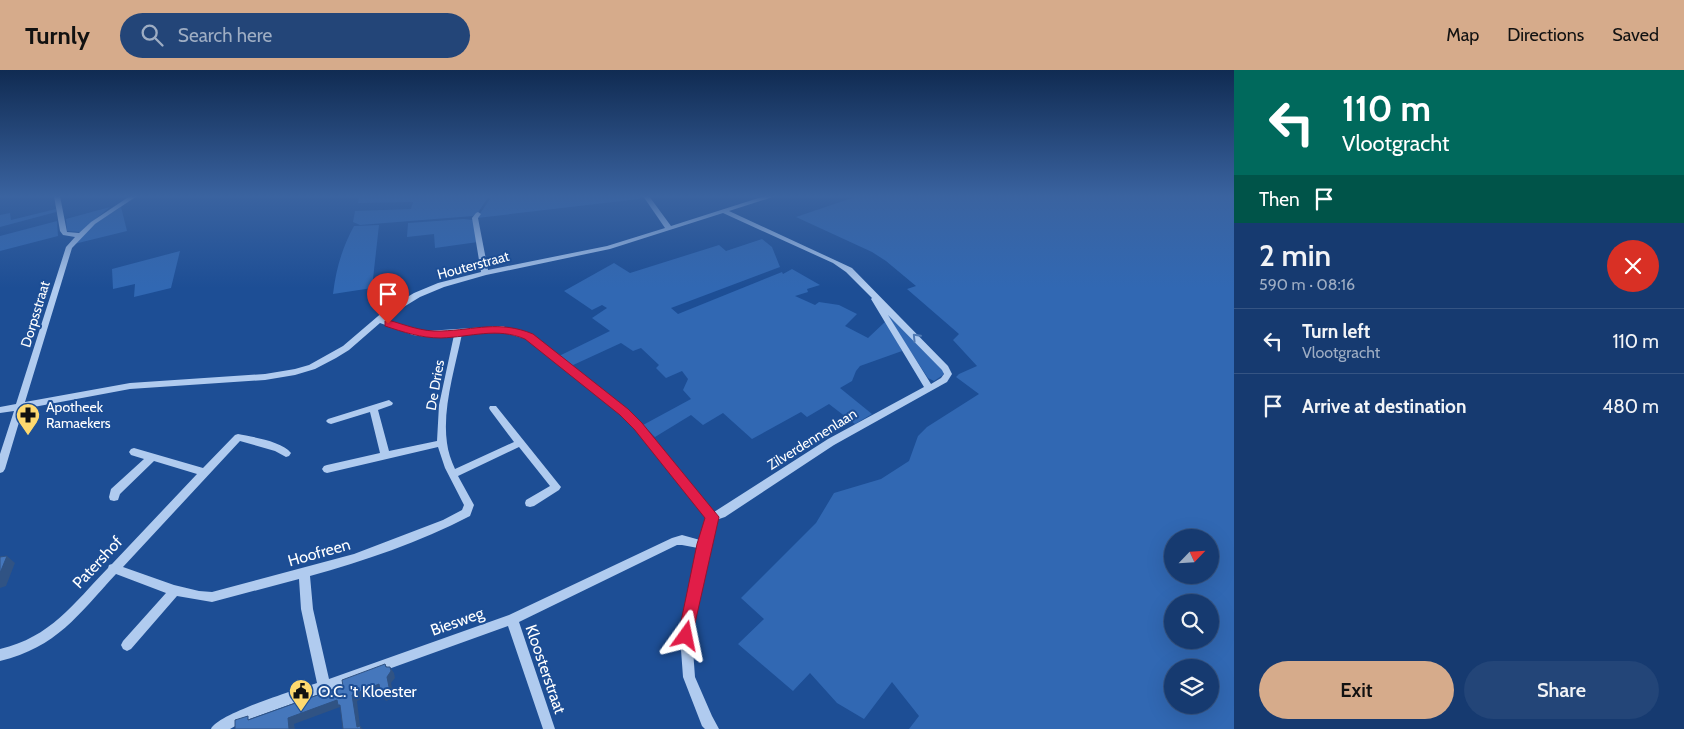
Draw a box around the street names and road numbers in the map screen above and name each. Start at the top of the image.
street label: Houterstraat [435,247,511,283]
street label: Dorpsstraat [16,278,54,349]
street label: De Dries [422,358,448,412]
street label: Zilverdennenlaan [764,404,860,474]
street label: Patershof [68,532,127,592]
street label: Hoofreen [286,535,353,570]
street label: Biesweg [428,603,487,640]
street label: Kloosterstraat [521,622,570,717]

